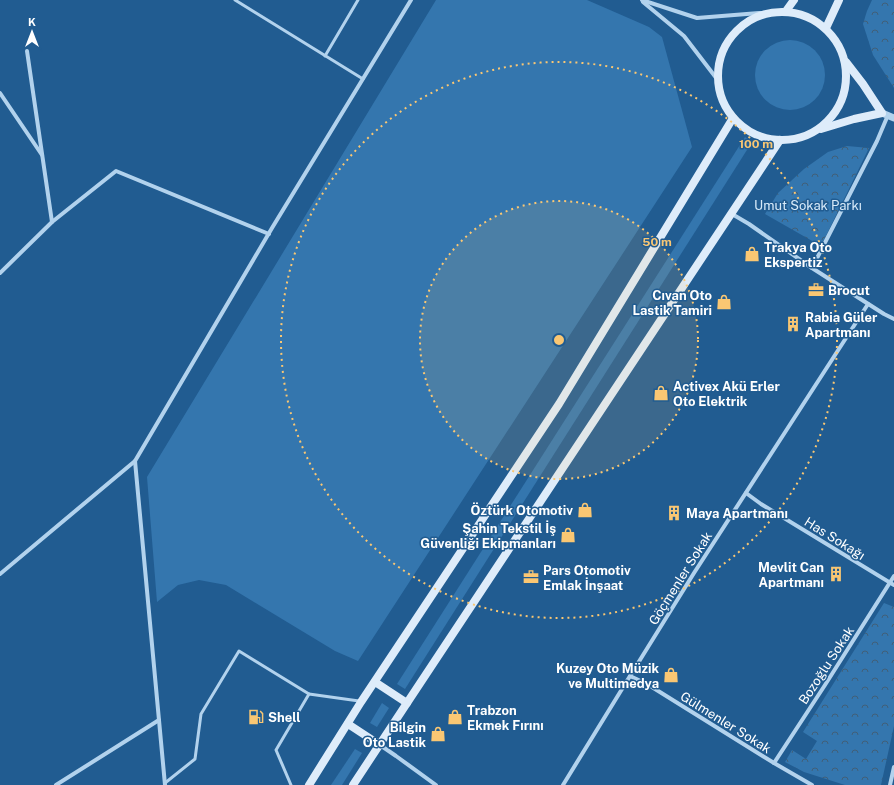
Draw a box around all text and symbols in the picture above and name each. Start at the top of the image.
north arrow [12,12,52,52]
text: K [28,16,36,28]
text: 100 m [739,137,773,151]
park label: Umut Sokak Parkı [754,198,862,213]
text: 50 m [642,235,672,249]
place label: Trakya Oto Ekspertiz [764,240,832,270]
shop icon: Trakya Oto Ekspertiz [743,245,761,263]
office icon: Brocut [807,281,825,299]
place label: Brocut [828,283,870,298]
place label: Cıvan Oto Lastik Tamiri [633,288,712,318]
shop icon: Cıvan Oto Lastik Tamiri [715,293,733,311]
place label: Rabia Güler Apartmanı [805,310,878,340]
building icon: Rabia Güler Apartmanı [784,315,802,333]
centre of rings [552,333,566,347]
place label: Activex Akü Erler Oto Elektrik [673,379,781,409]
shop icon: Activex Akü Erler Oto Elektrik [652,384,670,402]
shop icon: Öztürk Otomotiv [576,501,594,519]
place label: Öztürk Otomotiv [471,502,573,518]
building icon: Maya Apartmanı [665,504,683,522]
place label: Maya Apartmanı [686,506,788,521]
street label: Has Sokağı [802,514,868,563]
place label: Şahin Tekstil İş Güvenliği Ekipmanları [420,520,556,551]
shop icon: Şahin Tekstil İş Güvenliği Ekipmanları [559,526,577,544]
street label: Göçmenler Sokak [646,529,715,628]
place label: Mevlit Can Apartmanı [758,560,824,590]
place label: Pars Otomotiv Emlak İnşaat [543,563,631,593]
building icon: Mevlit Can Apartmanı [827,565,845,583]
office icon: Pars Otomotiv Emlak İnşaat [522,568,540,586]
street label: Bozoğlu Sokak [796,624,857,707]
place label: Kuzey Oto Müzik ve Multimedya [556,661,659,691]
shop icon: Kuzey Oto Müzik ve Multimedya [662,666,680,684]
street label: Gülmenler Sokak [678,688,774,756]
place label: Trabzon Ekmek Fırını [467,703,544,733]
fuel station icon: Shell [247,708,265,726]
shop icon: Trabzon Ekmek Fırını [446,708,464,726]
place label: Shell [268,710,301,725]
place label: Bilgin Oto Lastik [363,720,426,750]
shop icon: Bilgin Oto Lastik [429,725,447,743]

